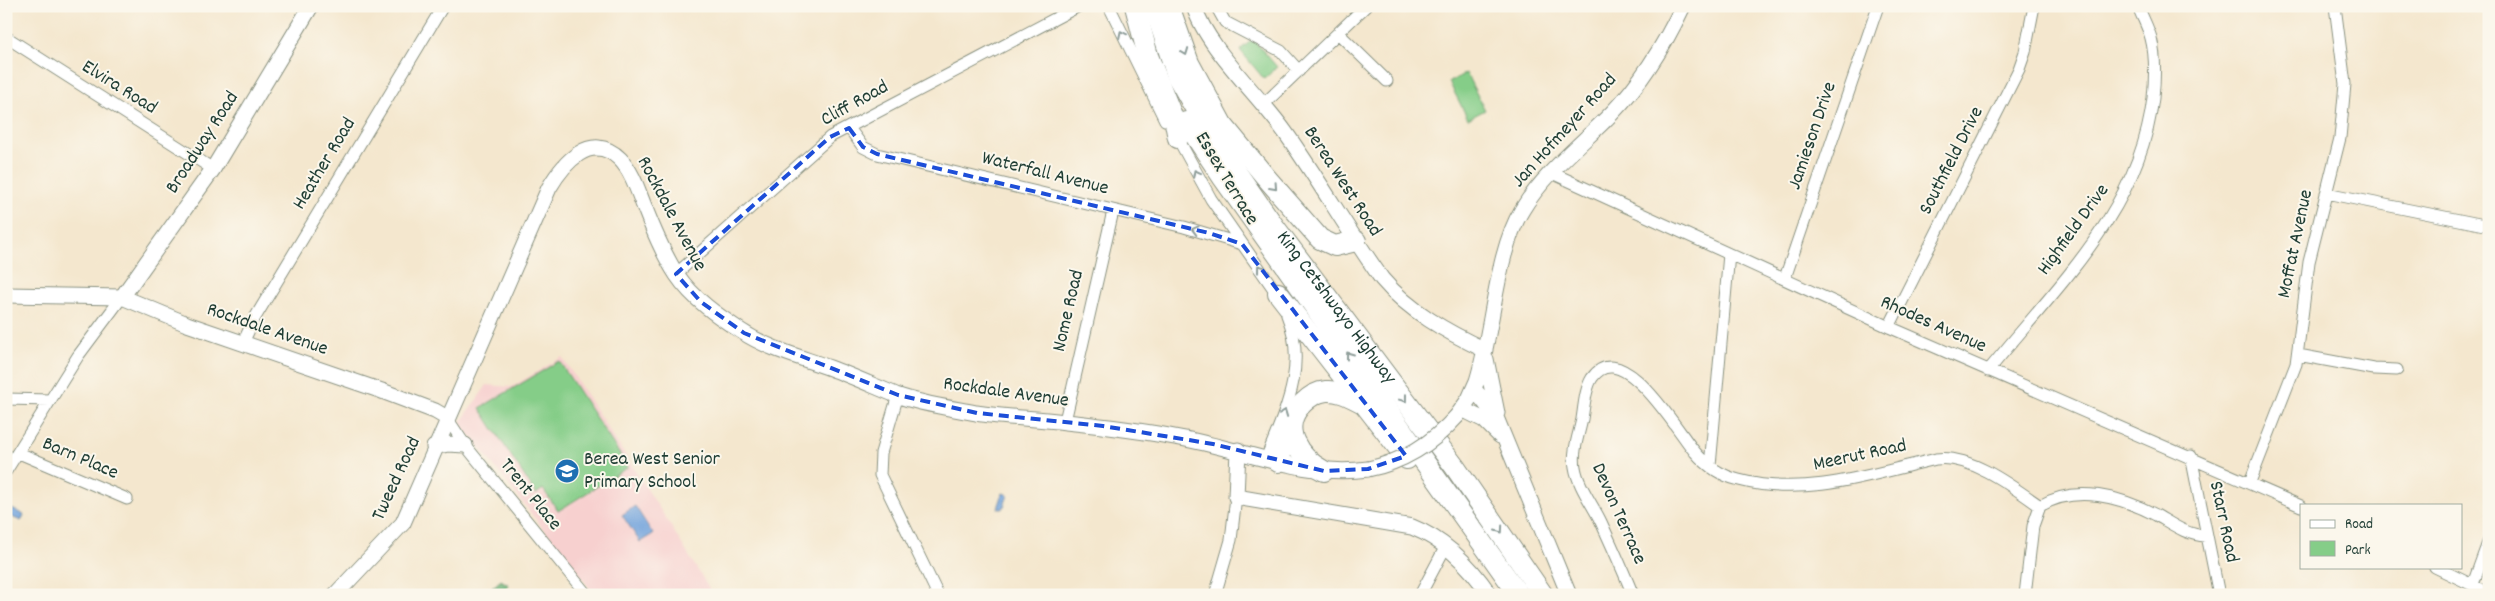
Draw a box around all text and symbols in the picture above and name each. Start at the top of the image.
one-way arrow [1118,30,1128,39]
one-way arrow [1179,47,1189,56]
street label: Elvira Road [76,54,162,122]
street label: Jan Hofmeyer Road [1506,68,1624,194]
street label: Cliff Road [816,74,894,134]
street label: Jamieson Drive [1781,78,1845,194]
street label: Broadway Road [159,86,247,200]
street label: Southfield Drive [1913,102,1991,220]
street label: Heather Road [286,113,364,215]
street label: Berea West Road [1296,121,1388,243]
street label: Essex Terrace [1187,127,1265,231]
street label: Waterfall Avenue [979,145,1112,203]
street label: Rockdale Avenue [629,152,713,277]
one-way arrow [1192,170,1202,179]
street label: Highfield Drive [2031,178,2117,282]
one-way arrow [1268,181,1277,190]
street label: Moffat Avenue [2271,187,2321,301]
one-way arrow [1191,225,1200,235]
street label: King Cetshwayo Highway [1269,225,1403,391]
one-way arrow [1257,265,1265,274]
street label: Nome Road [1046,267,1092,355]
street label: Rhodes Avenue [1875,289,1991,361]
street label: Rockdale Avenue [203,296,332,364]
one-way arrow [1346,351,1355,361]
street label: Rockdale Avenue [941,370,1071,416]
one-way arrow [1399,393,1407,402]
one-way arrow [1278,410,1288,418]
street label: Barn Place [38,430,123,488]
street label: Tweed Road [365,432,429,526]
street label: Meerut Road [1811,432,1909,480]
place label: Berea West Senior Primary School [584,446,721,497]
street label: Trent Place [492,453,568,537]
school or university icon: Berea West Senior Primary School [554,458,580,484]
street label: Devon Terrace [1583,459,1653,569]
street label: Starr Road [2201,479,2245,565]
legend [2300,504,2462,568]
text: Road [2345,514,2373,536]
one-way arrow [1494,525,1503,534]
text: Park [2345,540,2371,562]

